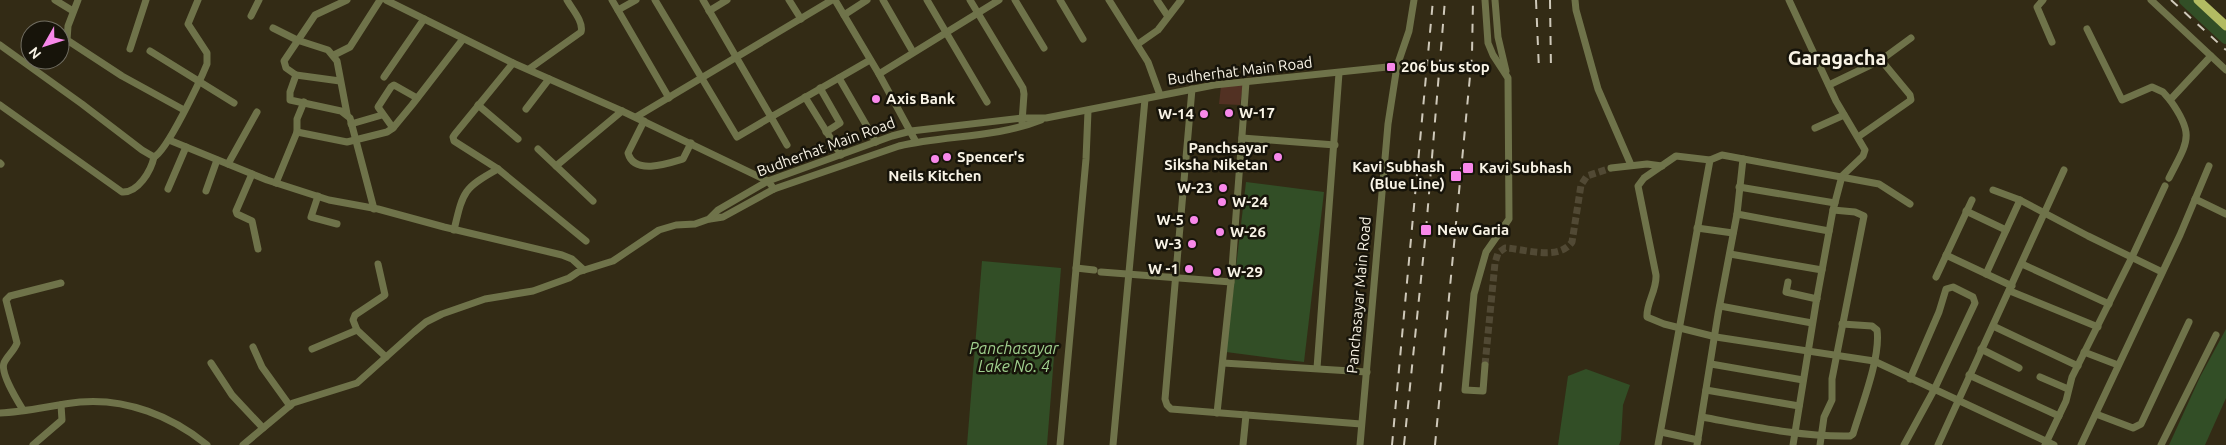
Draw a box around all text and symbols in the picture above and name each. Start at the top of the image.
north arrow [20,20,70,70]
text: N [25,44,44,62]
district label: Garagacha [1788,46,1886,69]
street label: Budherhat Main Road [1166,53,1313,88]
place label: 206 bus stop [1401,58,1490,75]
marker: 206 bus stop [1385,61,1397,73]
place label: Axis Bank [886,90,956,107]
marker: Axis Bank [870,93,882,105]
place label: W-17 [1239,104,1275,121]
place label: W-14 [1158,105,1194,122]
marker: W-17 [1223,107,1235,119]
marker: W-14 [1198,108,1210,120]
street label: Budherhat Main Road [754,114,897,179]
place label: Panchsayar Siksha Niketan [1164,139,1269,173]
place label: Spencer's [957,148,1025,165]
marker: Spencer's [941,151,953,163]
marker: Panchsayar Siksha Niketan [1272,151,1284,163]
marker: Neils Kitchen [929,153,941,165]
place label: Kavi Subhash (Blue Line) [1352,158,1445,192]
place label: Kavi Subhash [1479,159,1572,176]
marker: Kavi Subhash [1461,161,1475,175]
place label: Neils Kitchen [888,167,982,184]
marker: Kavi Subhash (Blue Line) [1449,169,1463,183]
place label: W-23 [1177,179,1213,196]
marker: W-23 [1217,182,1229,194]
place label: W-24 [1232,193,1268,210]
marker: W-24 [1216,196,1228,208]
place label: W-5 [1157,211,1184,228]
marker: W-5 [1188,214,1200,226]
street label: Panchasayar Main Road [1343,216,1374,374]
place label: New Garia [1437,221,1509,238]
place label: W-26 [1230,223,1266,240]
marker: New Garia [1419,223,1433,237]
marker: W-26 [1214,226,1226,238]
place label: W-3 [1155,235,1182,252]
marker: W-3 [1186,238,1198,250]
place label: W -1 [1148,260,1179,277]
marker: W -1 [1183,263,1195,275]
place label: W-29 [1227,263,1263,280]
marker: W-29 [1211,266,1223,278]
water label: Panchasayar Lake No. 4 [969,339,1060,375]

